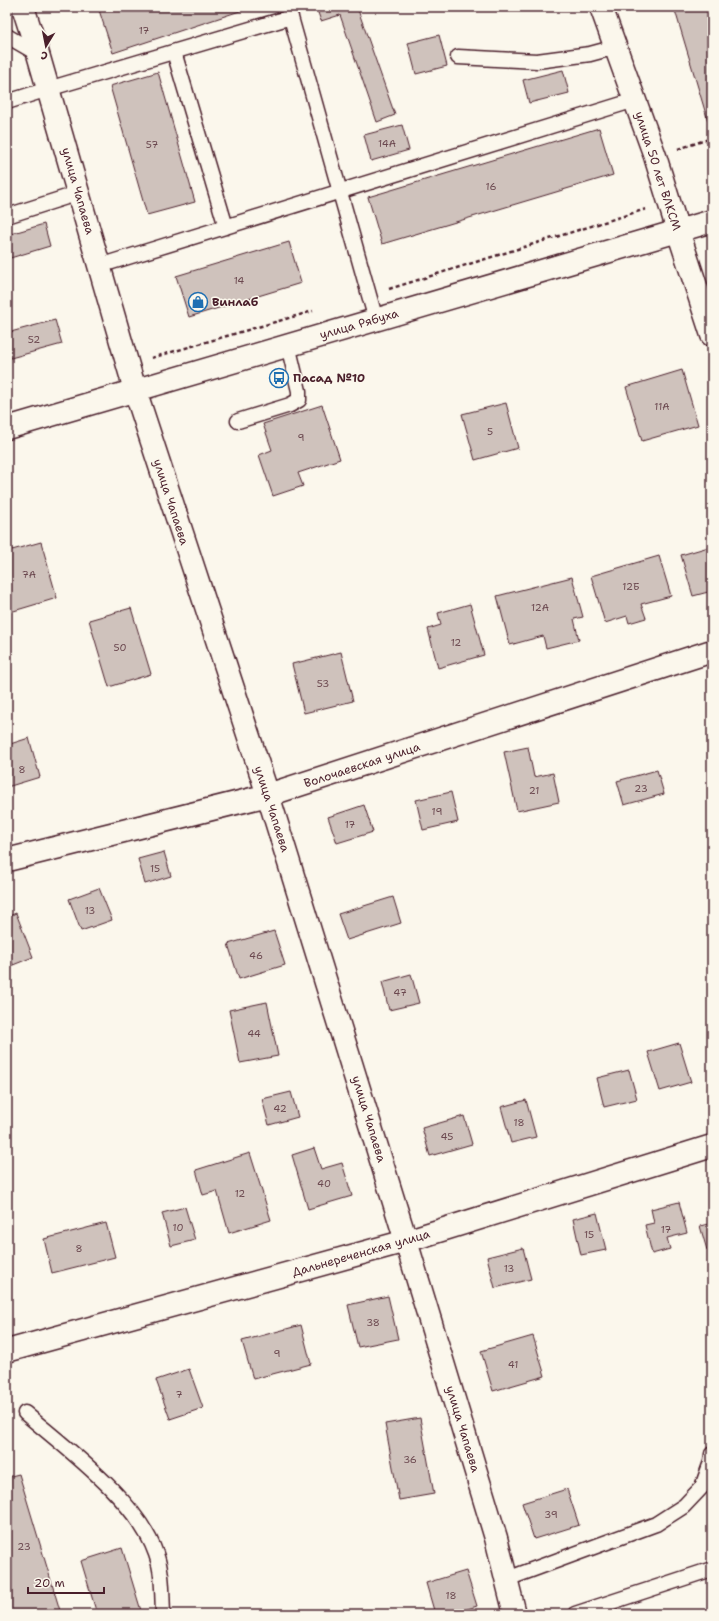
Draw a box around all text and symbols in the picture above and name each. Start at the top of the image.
house number: 17 [139,24,149,37]
north arrow [26,26,66,66]
text: С [39,47,49,63]
street label: улица 50 лет ВЛКСМ [631,109,685,233]
house number: 14А [378,137,396,150]
house number: 57 [146,138,158,151]
street label: улица Чапаева [58,146,98,237]
house number: 16 [486,180,496,193]
house number: 14 [234,274,244,287]
shop icon: Винлаб [187,291,209,313]
place label: Винлаб [212,294,259,310]
street label: улица Рябуха [318,305,401,343]
house number: 52 [28,333,40,346]
bus stop icon: Пасад №10 [268,367,290,389]
place label: Пасад №10 [293,370,365,386]
house number: 11А [654,400,670,413]
house number: 5 [487,425,493,438]
house number: 9 [298,431,305,444]
street label: улица Чапаева [150,457,193,548]
house number: 7А [22,568,36,581]
house number: 12Б [622,580,640,593]
house number: 12А [531,601,549,614]
house number: 12 [451,636,461,649]
house number: 50 [113,641,127,654]
house number: 53 [317,677,329,690]
street label: Волочаевская улица [302,738,423,791]
house number: 8 [19,763,26,776]
street label: улица Чапаева [251,764,294,855]
house number: 23 [634,782,648,795]
house number: 21 [529,784,539,797]
house number: 19 [432,805,442,818]
house number: 17 [345,818,355,831]
house number: 15 [150,862,160,875]
house number: 13 [85,904,95,917]
house number: 46 [249,949,263,962]
house number: 47 [393,986,407,999]
house number: 44 [247,1027,261,1040]
street label: улица Чапаева [348,1074,390,1165]
house number: 42 [273,1102,287,1115]
house number: 18 [513,1116,525,1129]
house number: 45 [441,1130,453,1143]
house number: 40 [317,1177,331,1190]
house number: 12 [235,1187,245,1200]
house number: 10 [173,1221,183,1234]
house number: 17 [661,1223,671,1236]
street label: Дальнереченская улица [290,1225,432,1280]
house number: 15 [584,1228,594,1241]
house number: 8 [76,1242,83,1255]
house number: 13 [504,1262,514,1275]
house number: 38 [366,1316,380,1329]
house number: 9 [274,1347,281,1360]
house number: 41 [508,1358,518,1371]
street label: улица Чапаева [442,1384,484,1475]
house number: 7 [176,1388,183,1401]
house number: 36 [403,1453,417,1466]
house number: 39 [544,1508,558,1521]
house number: 23 [17,1540,31,1553]
scale bar [28,1569,104,1595]
text: 20 m [34,1575,65,1591]
house number: 18 [445,1589,457,1602]

